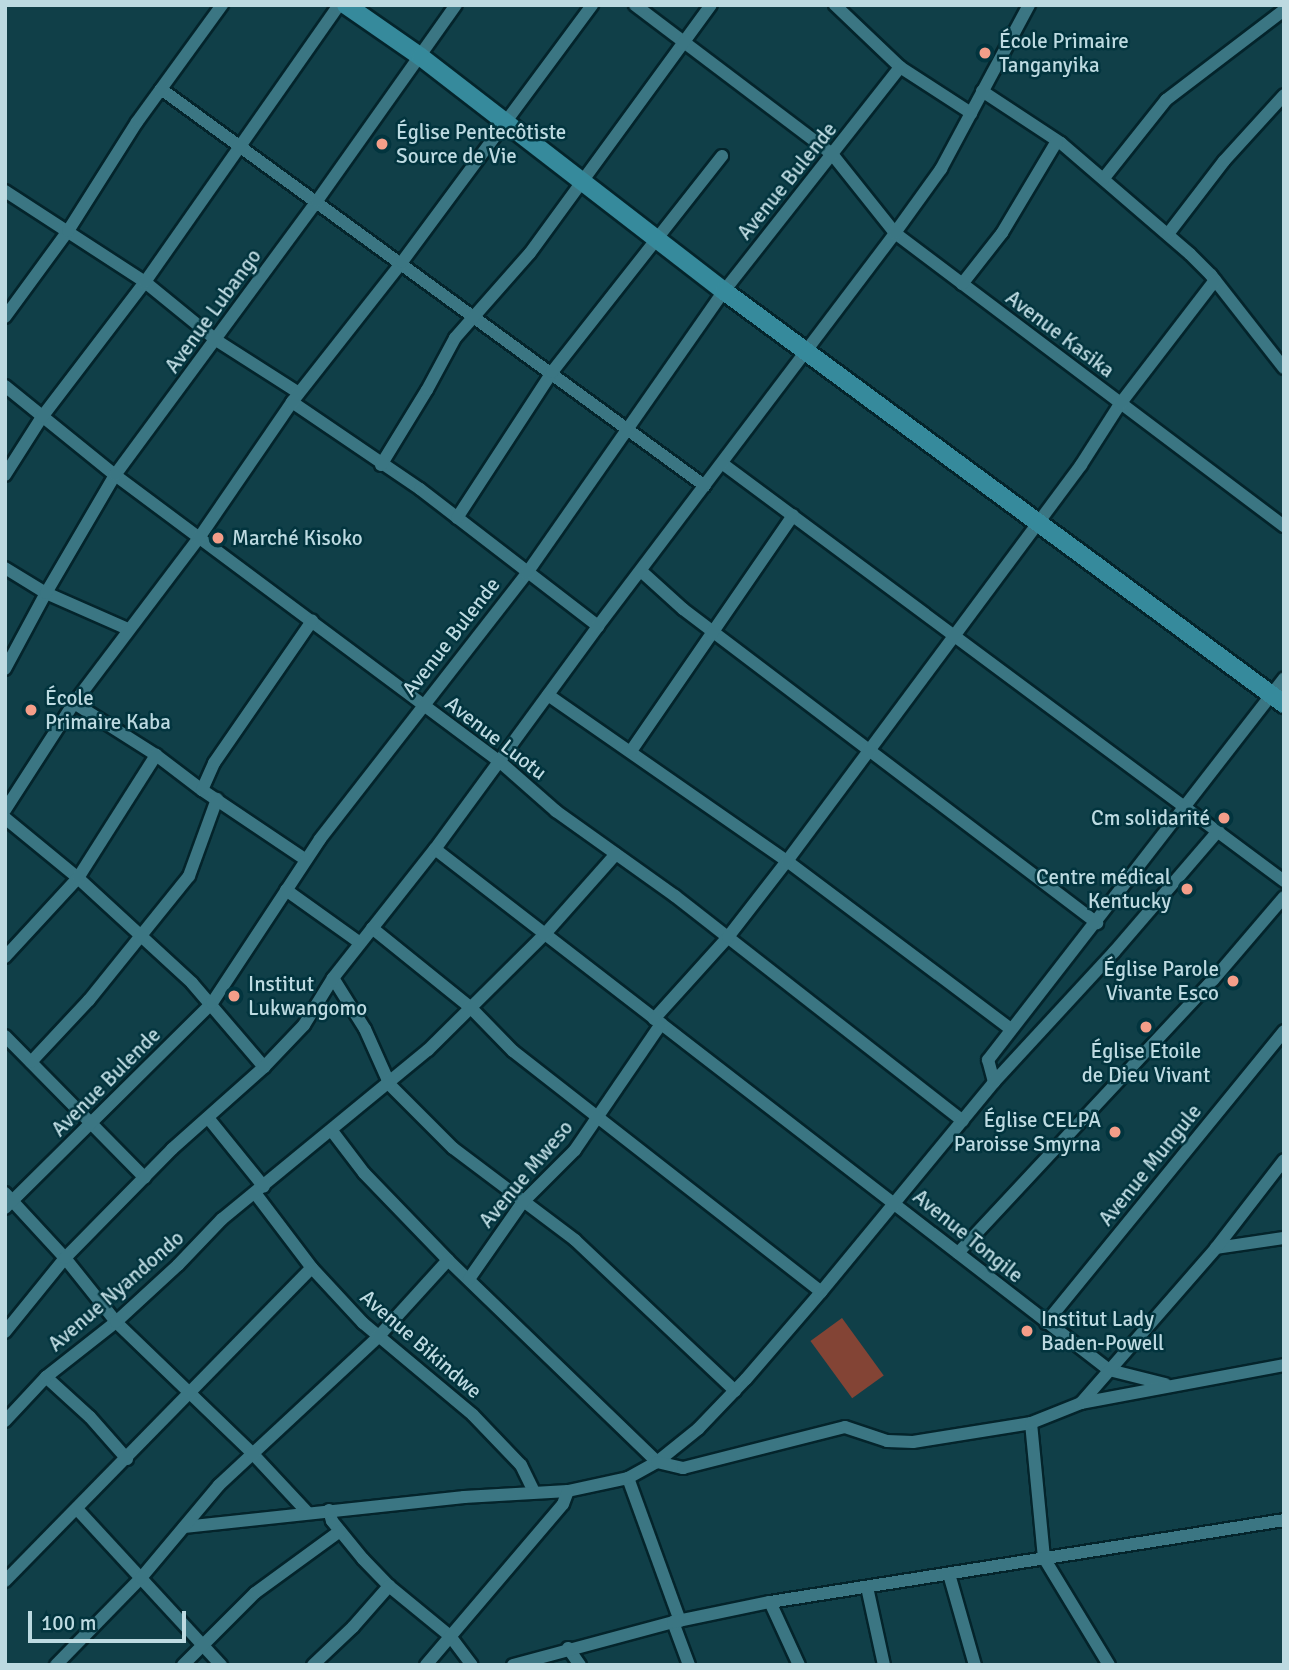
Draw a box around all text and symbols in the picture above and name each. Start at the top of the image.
place label: École Primaire Tanganyika [999,28,1129,78]
marker: École Primaire Tanganyika [977,45,993,61]
street label: Avenue Bulende [732,117,842,245]
place label: Église Pentecôtiste Source de Vie [396,119,566,169]
marker: Église Pentecôtiste Source de Vie [374,136,390,152]
street label: Avenue Lubango [159,244,267,378]
street label: Avenue Kasika [1001,285,1119,383]
place label: Marché Kisoko [232,525,363,551]
marker: Marché Kisoko [210,530,226,546]
street label: Avenue Bulende [397,572,505,702]
place label: École Primaire Kaba [45,685,171,735]
street label: Avenue Luotu [440,691,552,785]
marker: École Primaire Kaba [23,702,39,718]
place label: Cm solidarité [1091,805,1210,831]
marker: Cm solidarité [1216,810,1232,826]
place label: Centre médical Kentucky [1036,864,1171,914]
marker: Centre médical Kentucky [1177,879,1197,899]
place label: Église Parole Vivante Esco [1103,956,1219,1006]
place label: Institut Lukwangomo [248,971,367,1021]
marker: Église Parole Vivante Esco [1225,973,1241,989]
marker: Institut Lukwangomo [226,988,242,1004]
marker: Église Etoile de Dieu Vivant [1138,1019,1154,1035]
street label: Avenue Bulende [46,1022,166,1142]
place label: Église Etoile de Dieu Vivant [1082,1038,1210,1088]
street label: Avenue Mungule [1093,1099,1207,1231]
place label: Église CELPA Paroisse Smyrna [954,1107,1101,1157]
street label: Avenue Mweso [474,1115,578,1233]
marker: Église CELPA Paroisse Smyrna [1107,1124,1123,1140]
street label: Avenue Tongile [908,1184,1028,1288]
street label: Avenue Nyandondo [43,1225,189,1357]
street label: Avenue Bikindwe [355,1284,487,1404]
place label: Institut Lady Baden-Powell [1041,1306,1164,1356]
marker: Institut Lady Baden-Powell [1019,1323,1035,1339]
scale bar [32,1596,189,1640]
text: 100 m [41,1610,96,1636]

